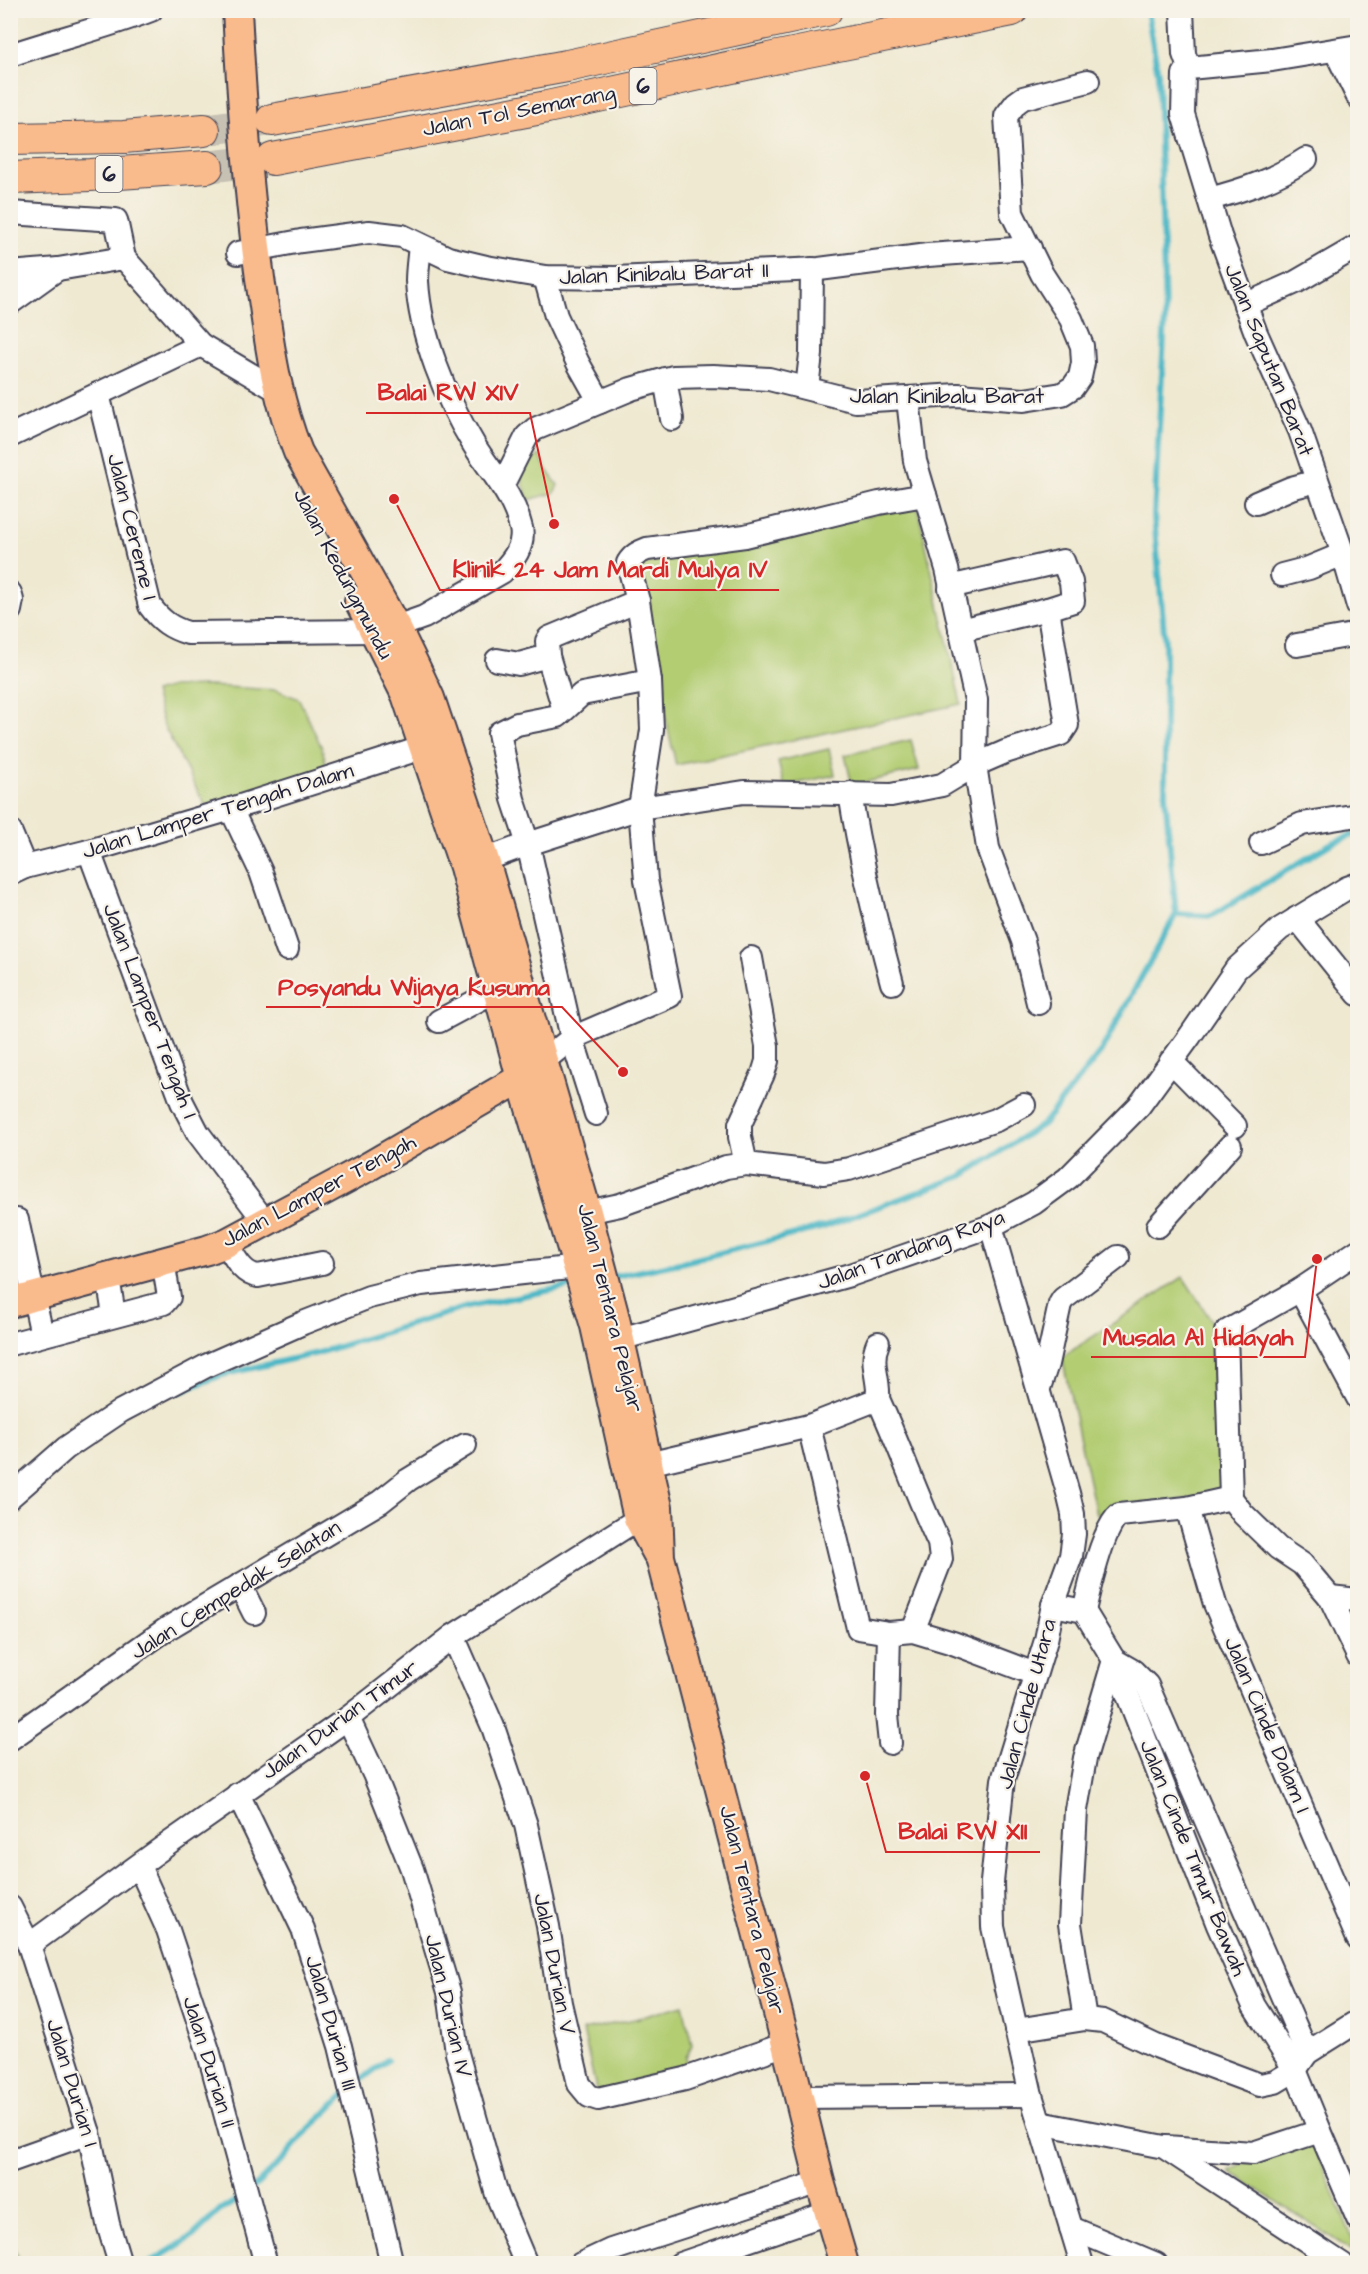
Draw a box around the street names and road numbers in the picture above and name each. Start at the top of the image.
road number: 6 [630,68,656,104]
street label: Jalan Tol Semarang [420,77,618,146]
road number: 6 [96,156,122,192]
street label: Jalan Kinibalu Barat II [559,255,769,293]
street label: Jalan Saputan Barat [1216,259,1322,461]
street label: Jalan Kinibalu Barat [850,381,1044,412]
street label: Jalan Cereme I [99,450,165,604]
street label: Jalan Kedungmundu [284,483,401,665]
street label: Jalan Lamper Tengah Dalam [79,755,358,868]
street label: Jalan Lamper Tengah I [94,899,205,1123]
street label: Jalan Lamper Tengah [216,1127,422,1256]
street label: Jalan Tentara Pelajar [569,1200,651,1416]
street label: Jalan Tandang Raya [813,1202,1009,1299]
street label: Jalan Cempedak Selatan [125,1513,347,1667]
street label: Jalan Cinde Utara [989,1615,1065,1793]
street label: Jalan Cinde Dalam I [1216,1632,1318,1818]
street label: Jalan Durian Timur [255,1653,425,1787]
street label: Jalan Cinde Timur Bawah [1131,1735,1255,1981]
street label: Jalan Tentara Pelajar [711,1802,793,2018]
street label: Jalan Durian V [525,1891,583,2037]
street label: Jalan Durian IV [416,1931,480,2081]
street label: Jalan Durian III [297,1952,365,2094]
street label: Jalan Durian II [174,1992,244,2132]
street label: Jalan Durian I [38,2015,106,2151]

